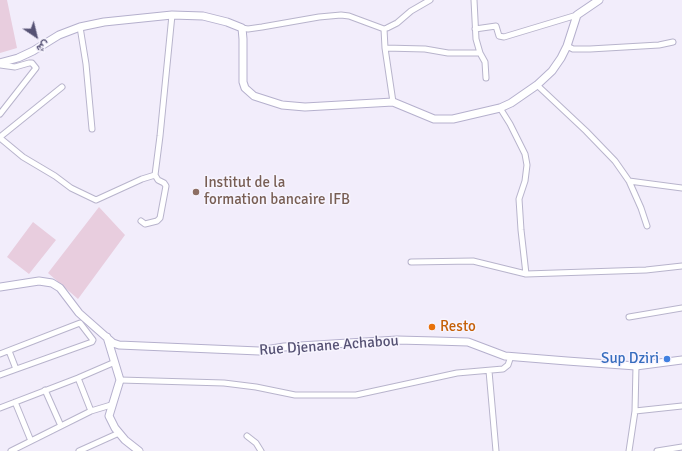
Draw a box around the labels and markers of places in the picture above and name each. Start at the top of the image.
place label: Institut de la formation bancaire IFB [204,174,350,209]
marker: Institut de la formation bancaire IFB [191,187,201,197]
place label: Resto [440,318,476,336]
marker: Resto [427,322,437,332]
place label: Sup Dziri [601,350,659,368]
marker: Sup Dziri [662,354,672,364]

